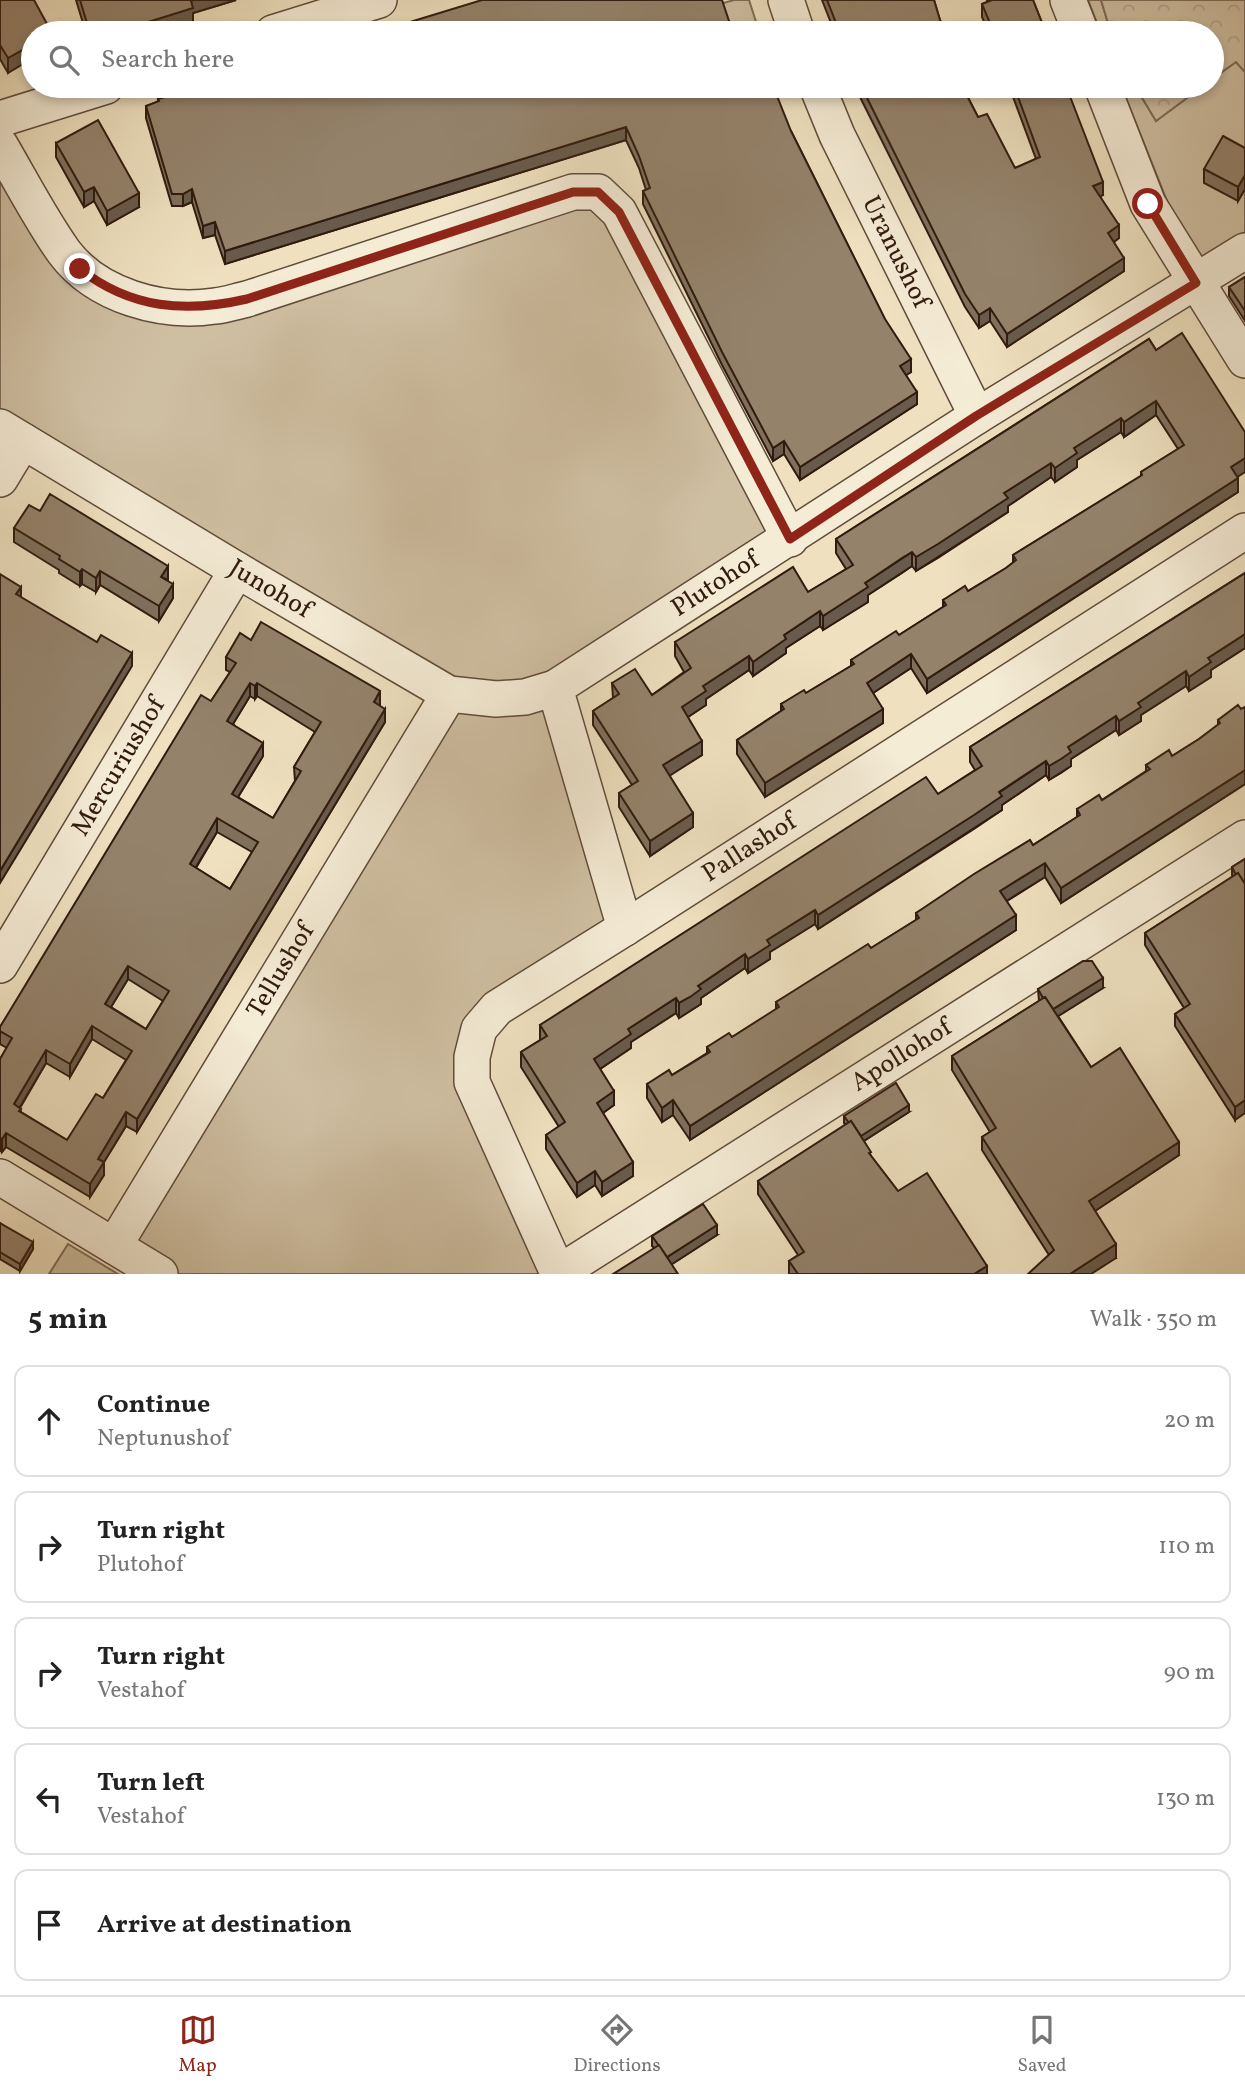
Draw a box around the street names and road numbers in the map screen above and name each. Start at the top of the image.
street label: Uranushof [852,190,939,316]
street label: Plutohof [664,542,768,626]
street label: Junohof [222,551,320,629]
street label: Mercuriushof [63,689,175,843]
street label: Pallashof [695,803,806,892]
street label: Tellushof [238,915,325,1025]
street label: Apollohof [844,1009,961,1101]

